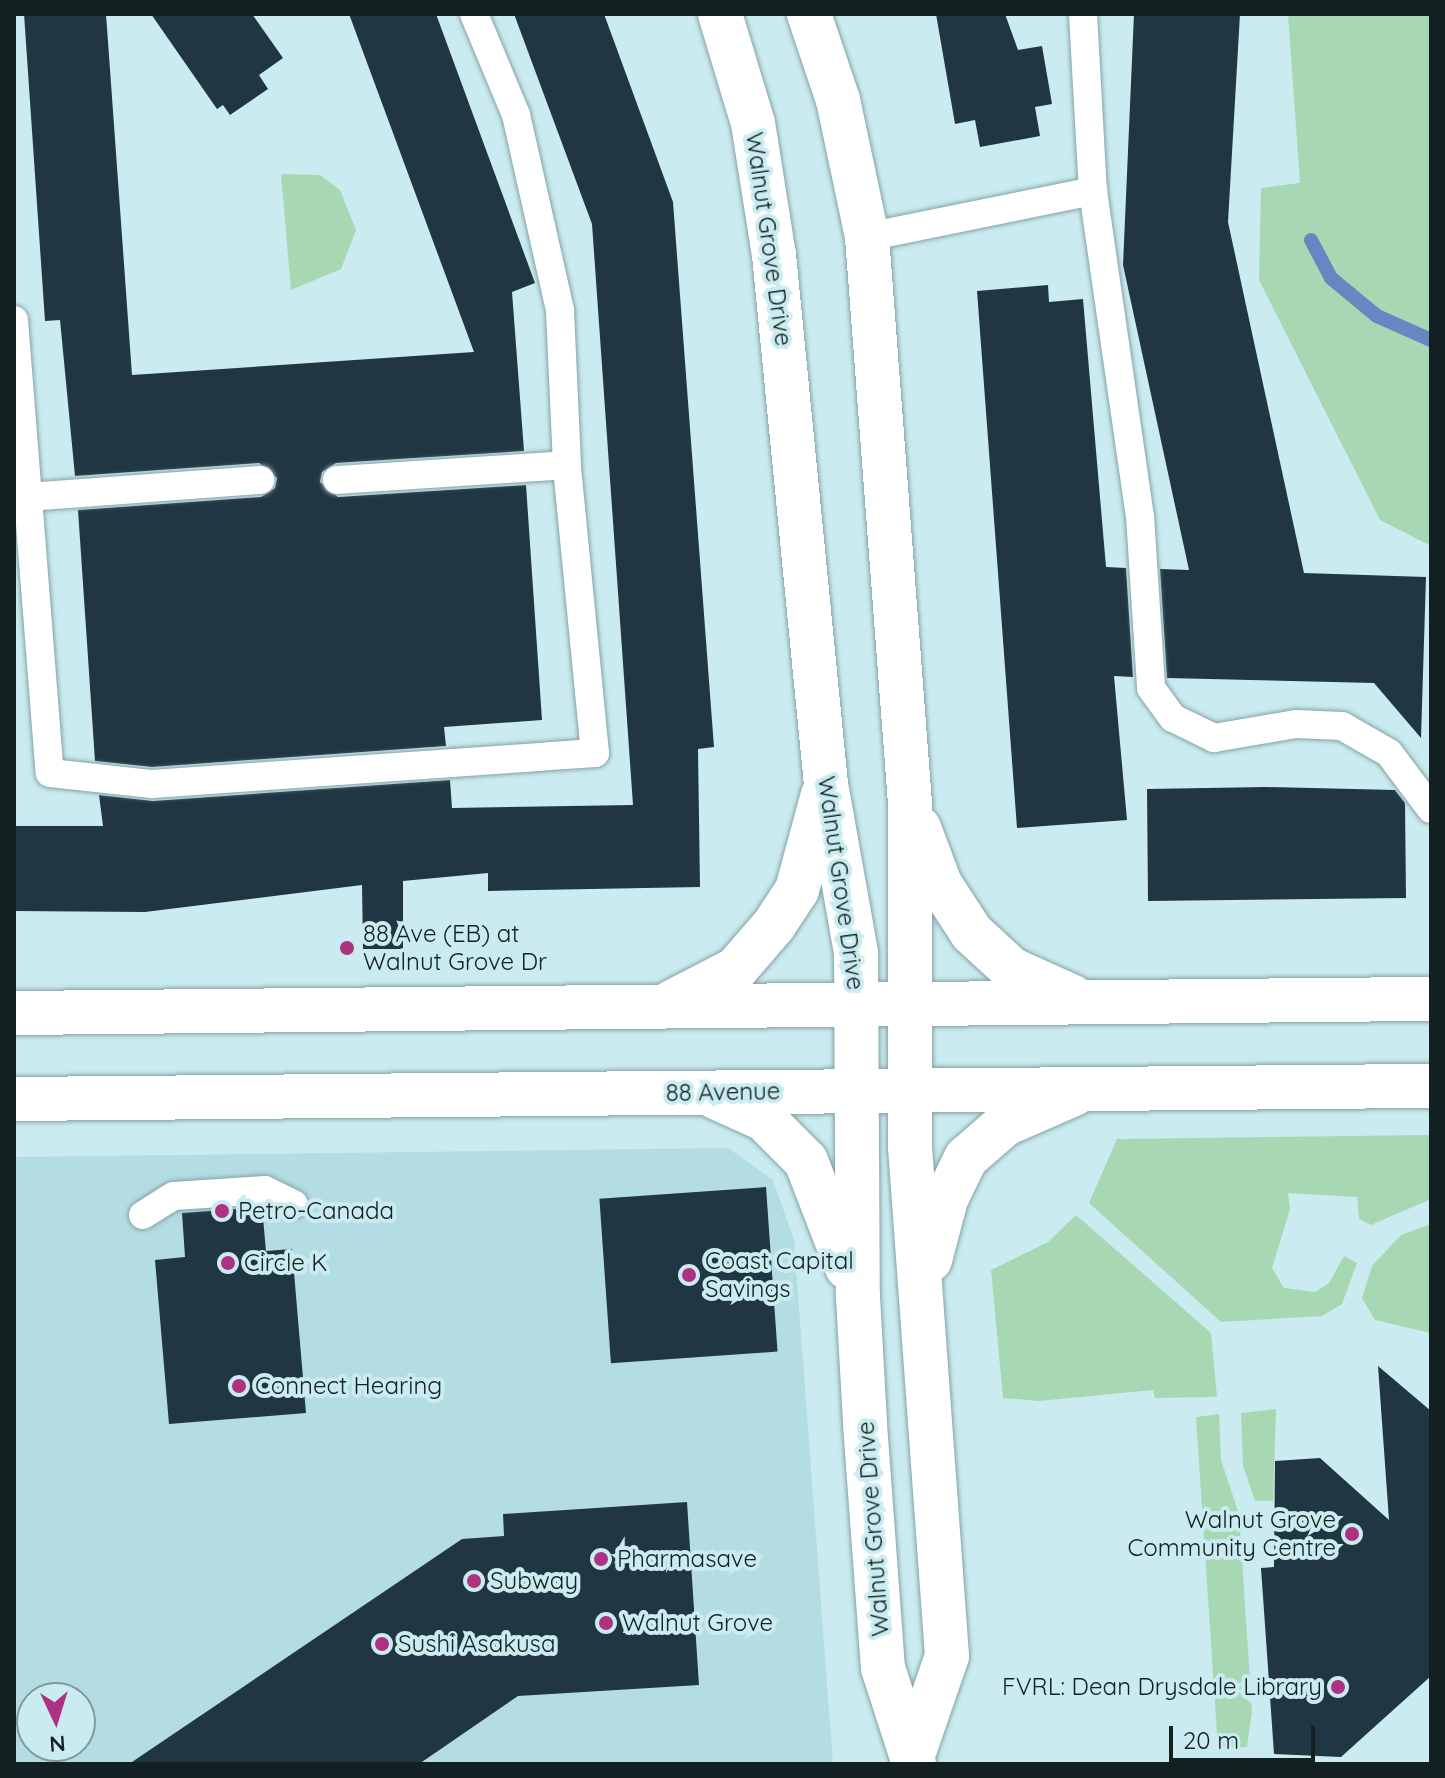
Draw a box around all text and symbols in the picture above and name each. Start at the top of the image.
street label: Walnut Grove Drive [740,130,798,348]
street label: Walnut Grove Drive [812,774,870,992]
place label: 88 Ave (EB) at Walnut Grove Dr [363,920,547,976]
marker: 88 Ave (EB) at Walnut Grove Dr [338,939,356,957]
street label: 88 Avenue [665,1077,781,1107]
place label: Petro-Canada [238,1197,394,1225]
marker: Petro-Canada [213,1202,231,1220]
place label: Coast Capital Savings [705,1247,854,1303]
place label: Circle K [244,1249,328,1277]
marker: Circle K [219,1254,237,1272]
marker: Coast Capital Savings [680,1266,698,1284]
place label: Connect Hearing [255,1372,442,1400]
marker: Connect Hearing [230,1377,248,1395]
street label: Walnut Grove Drive [851,1421,895,1637]
place label: Walnut Grove Community Centre [1128,1506,1336,1562]
marker: Walnut Grove Community Centre [1343,1525,1361,1543]
place label: Pharmasave [617,1545,757,1573]
marker: Pharmasave [592,1550,610,1568]
place label: Subway [490,1567,578,1595]
marker: Subway [465,1572,483,1590]
place label: Walnut Grove [622,1609,773,1637]
marker: Walnut Grove [597,1614,615,1632]
place label: Sushi Asakusa [398,1630,556,1658]
marker: Sushi Asakusa [373,1635,391,1653]
place label: FVRL: Dean Drysdale Library [1002,1673,1322,1701]
marker: FVRL: Dean Drysdale Library [1329,1678,1347,1696]
north arrow [16,1682,96,1762]
scale bar [1173,1710,1319,1760]
text: 20 m [1183,1725,1239,1755]
text: N [48,1729,67,1758]

